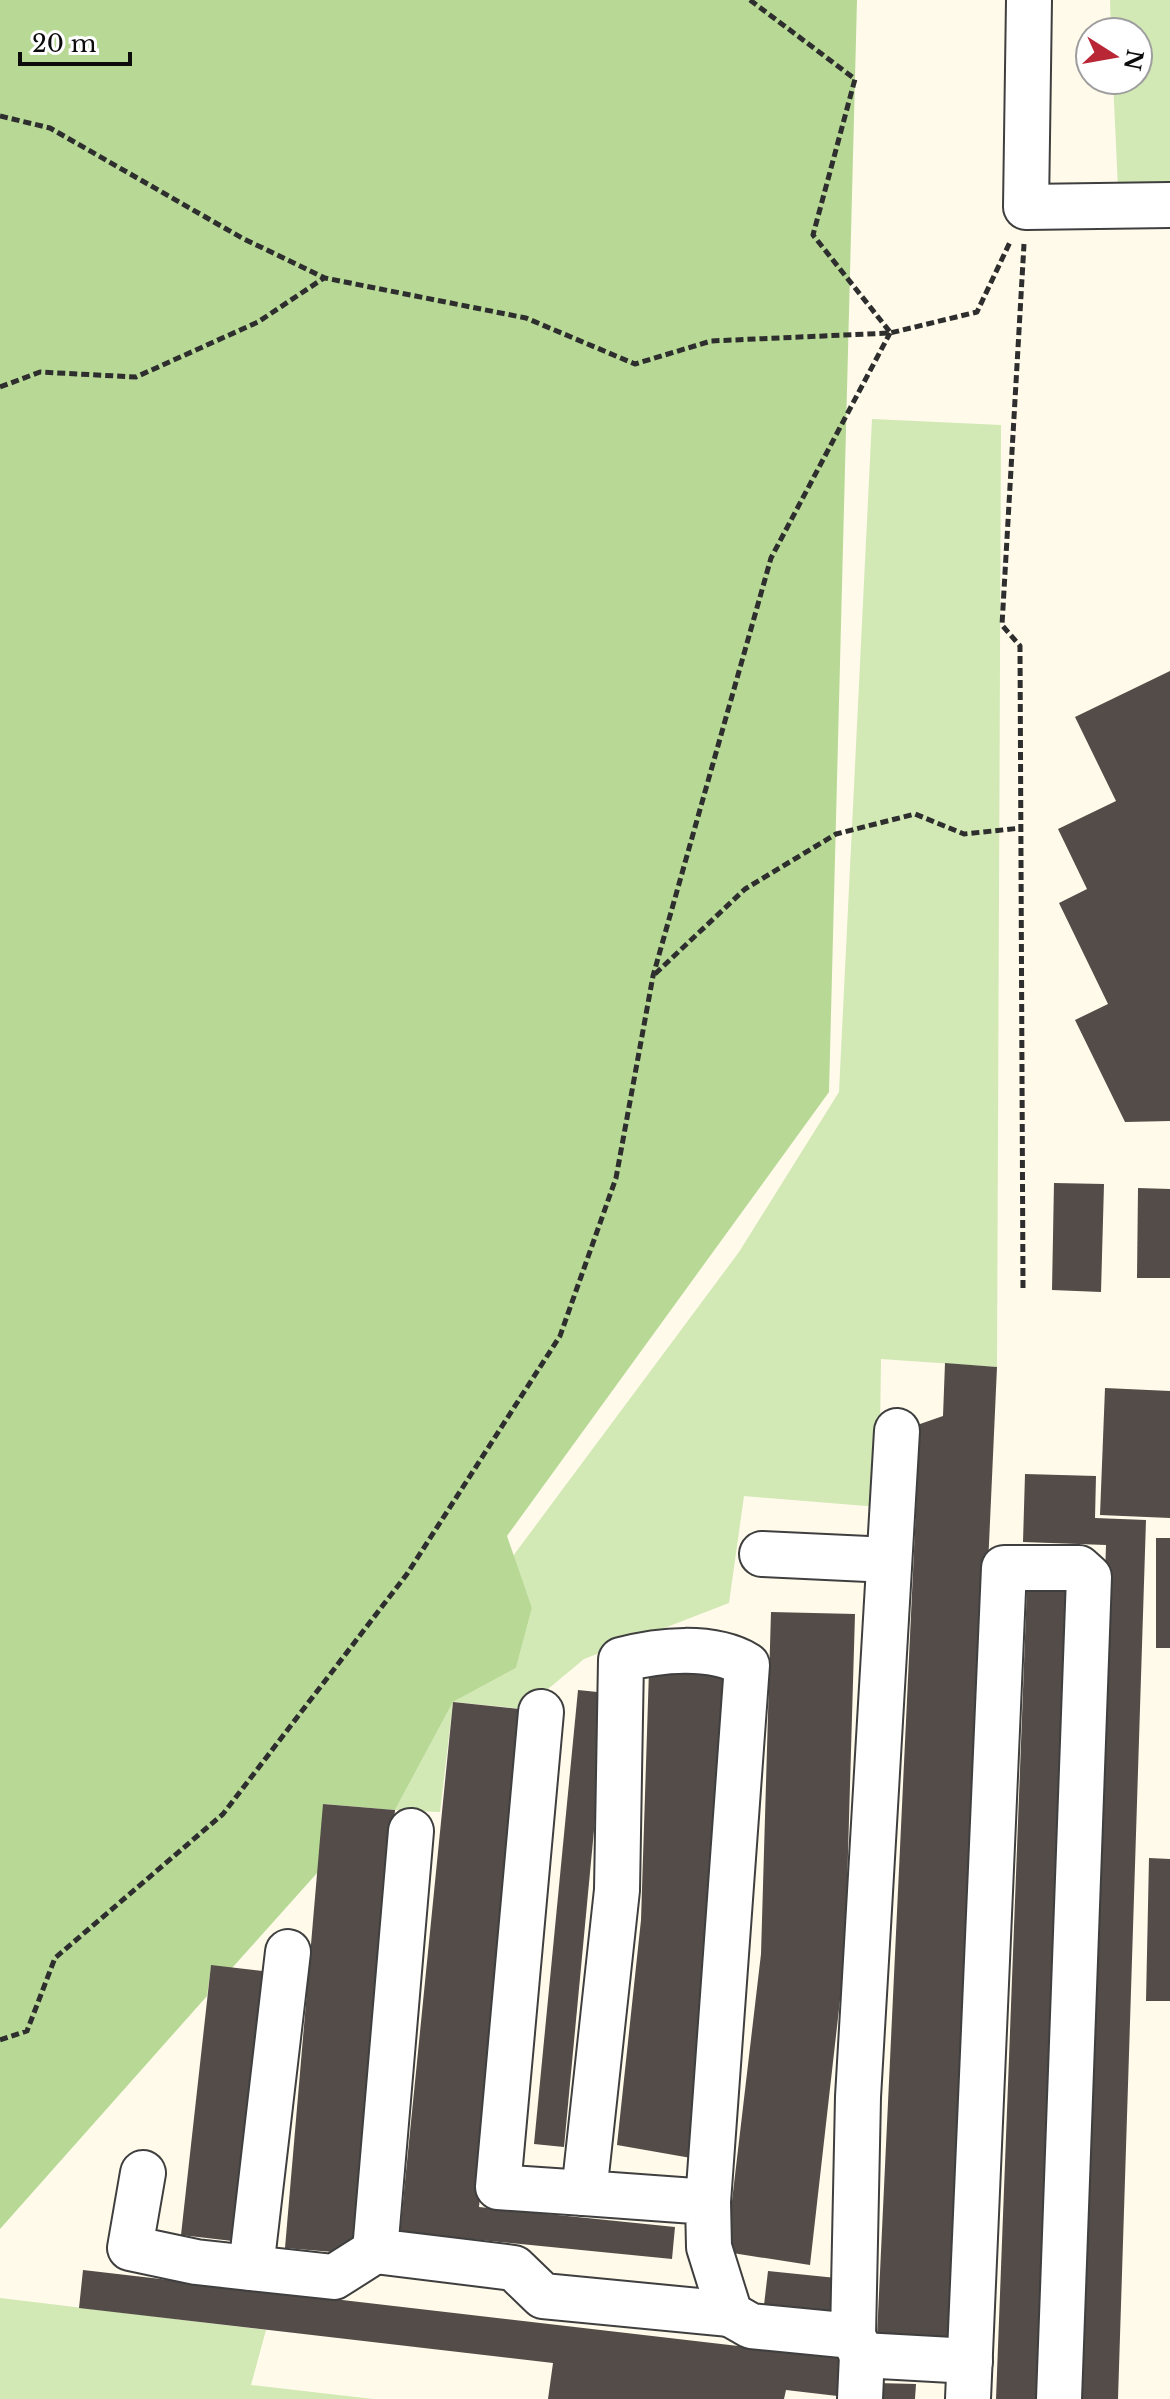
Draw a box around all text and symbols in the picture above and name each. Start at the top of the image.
scale bar [20,16,130,66]
north arrow [1074,16,1154,96]
text: 20 m [32,29,97,58]
text: N [1118,47,1148,73]

